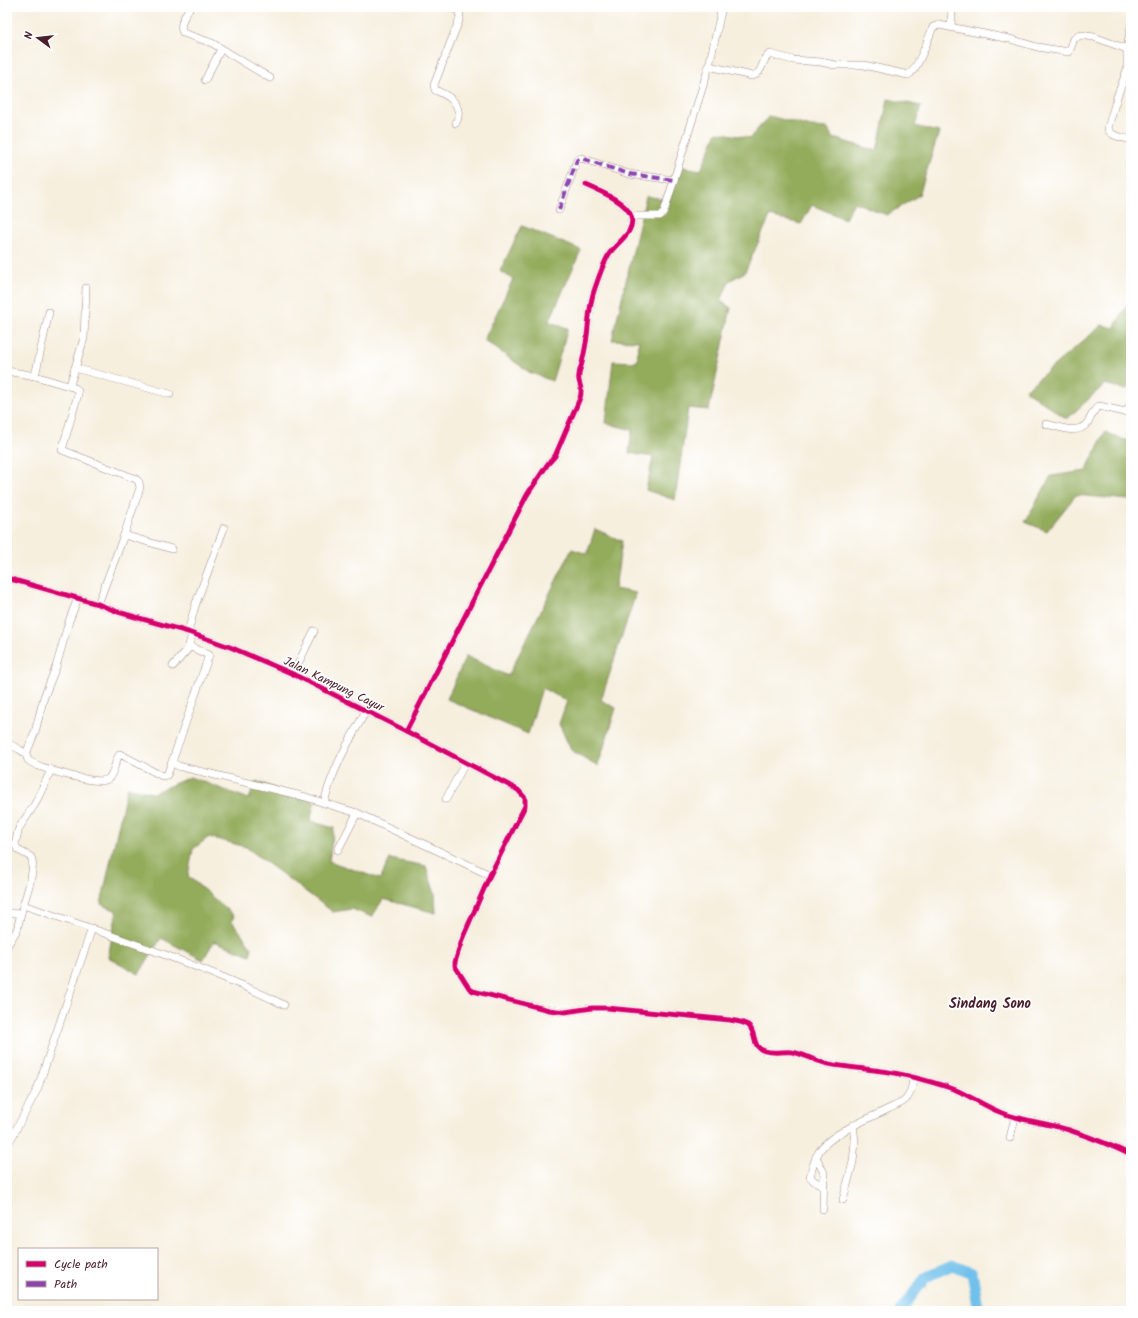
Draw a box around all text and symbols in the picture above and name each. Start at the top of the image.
north arrow [18,18,58,58]
text: N [20,30,39,41]
street label: Jalan Kampung Cayur [280,652,388,718]
district label: Sindang Sono [949,993,1032,1015]
legend [18,1248,158,1300]
text: Cycle path [54,1255,108,1274]
text: Path [54,1275,77,1294]

